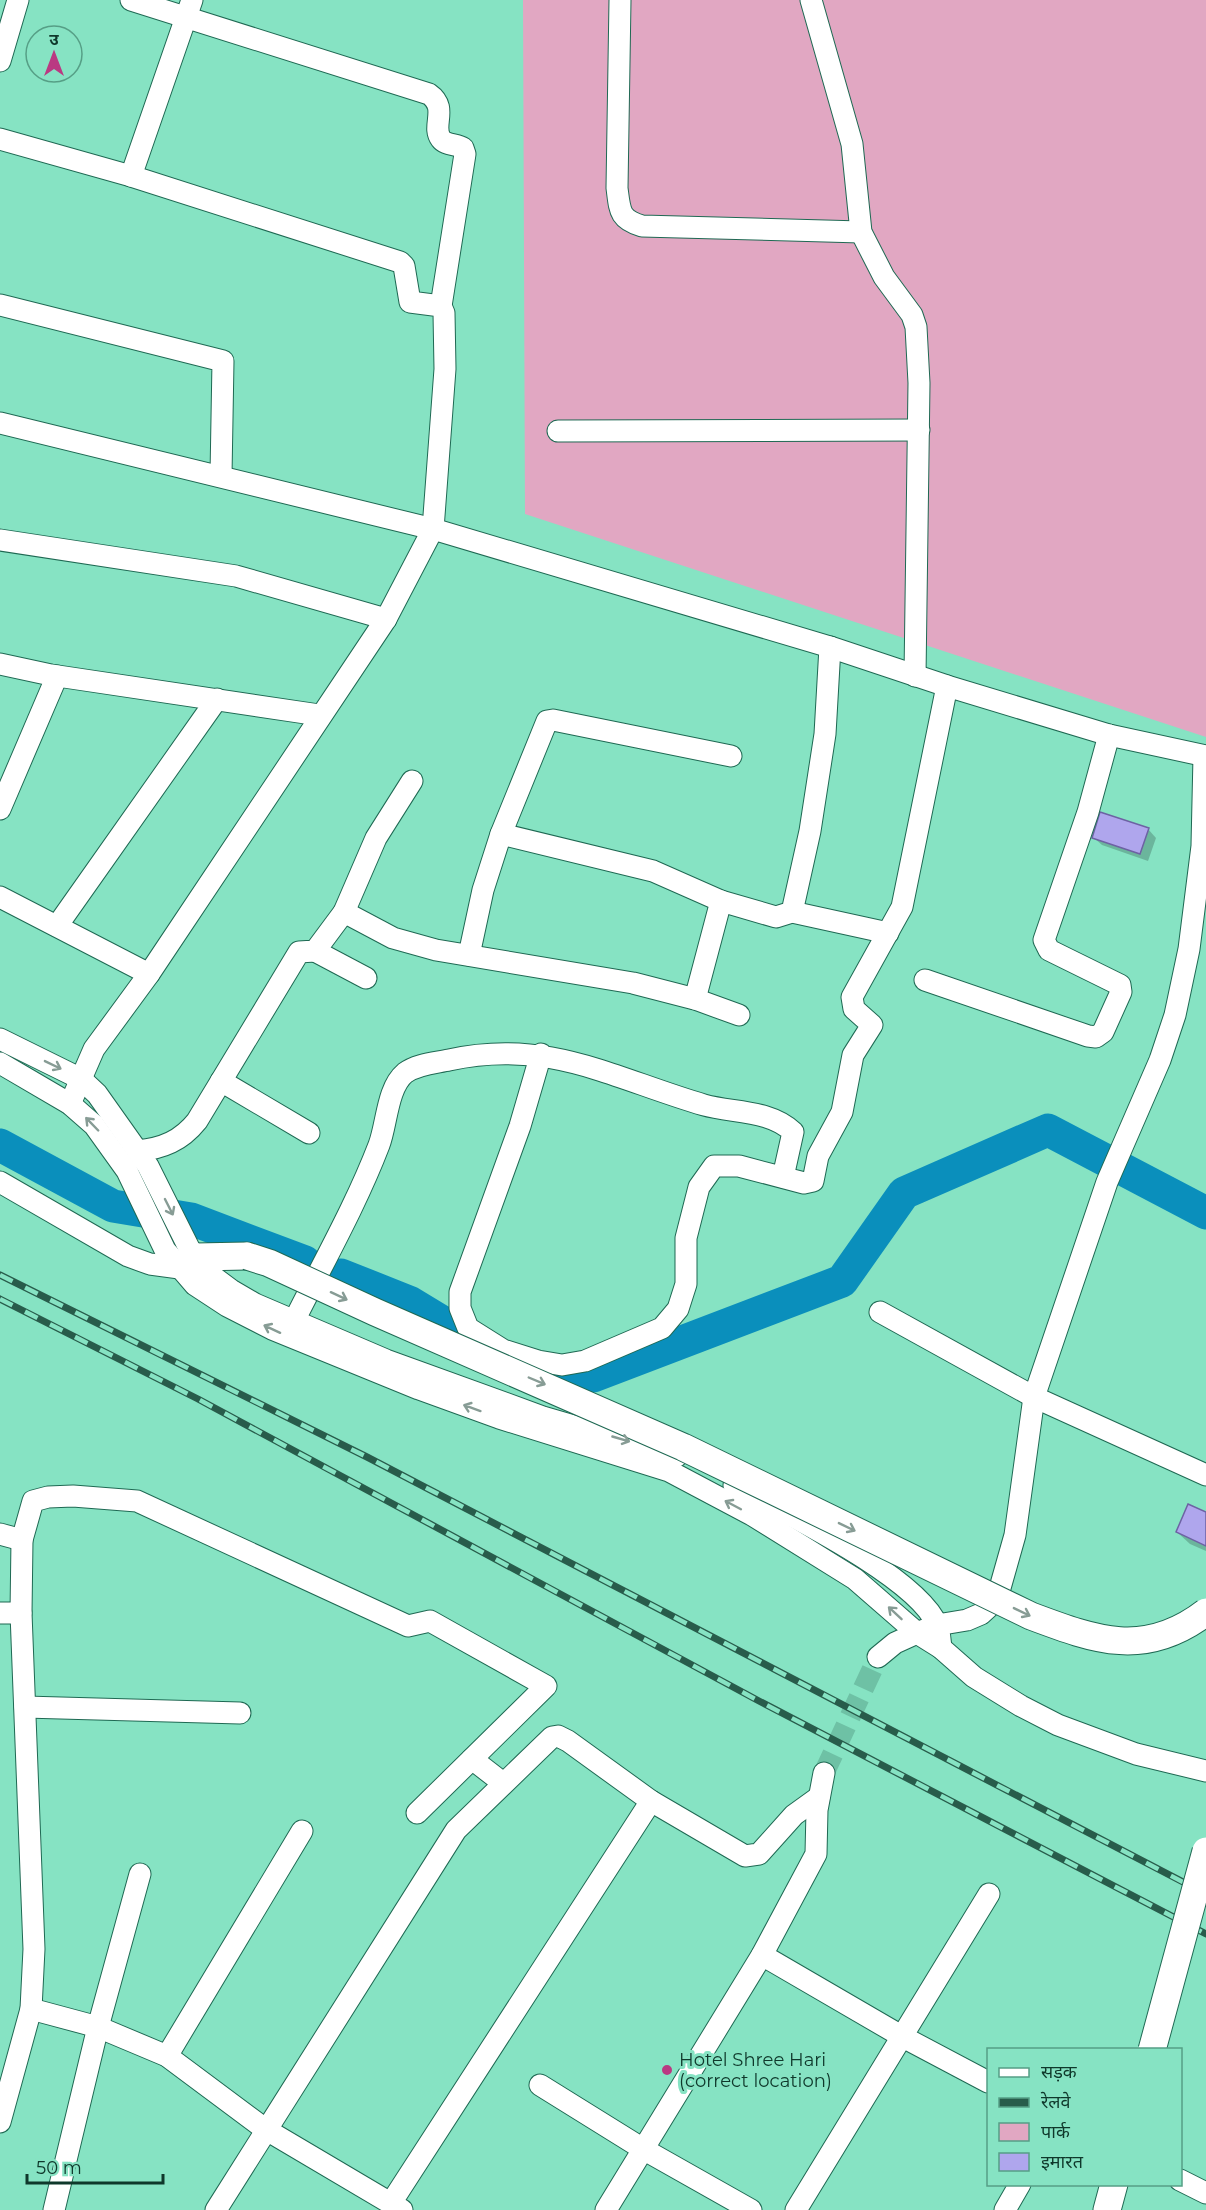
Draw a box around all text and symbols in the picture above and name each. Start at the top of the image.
north arrow [24,24,84,84]
text: उ [49,30,59,49]
one-way arrow [43,1059,61,1071]
one-way arrow [85,1117,99,1132]
one-way arrow [164,1198,175,1216]
one-way arrow [329,1290,347,1302]
one-way arrow [263,1322,281,1334]
one-way arrow [527,1376,546,1387]
one-way arrow [463,1402,482,1413]
one-way arrow [612,1434,631,1445]
one-way arrow [725,1499,742,1511]
one-way arrow [837,1521,855,1533]
one-way arrow [888,1606,903,1620]
one-way arrow [1013,1606,1031,1618]
legend [987,2048,1182,2186]
place label: Hotel Shree Hari (correct location) [679,2049,832,2092]
text: सड़क [1041,2061,1078,2083]
marker: Hotel Shree Hari (correct location) [660,2063,674,2077]
text: रेलवे [1040,2091,1072,2113]
text: पार्क [1041,2121,1071,2143]
scale bar [27,2147,164,2185]
text: इमारत [1041,2151,1084,2173]
text: 50 m [36,2157,82,2179]

